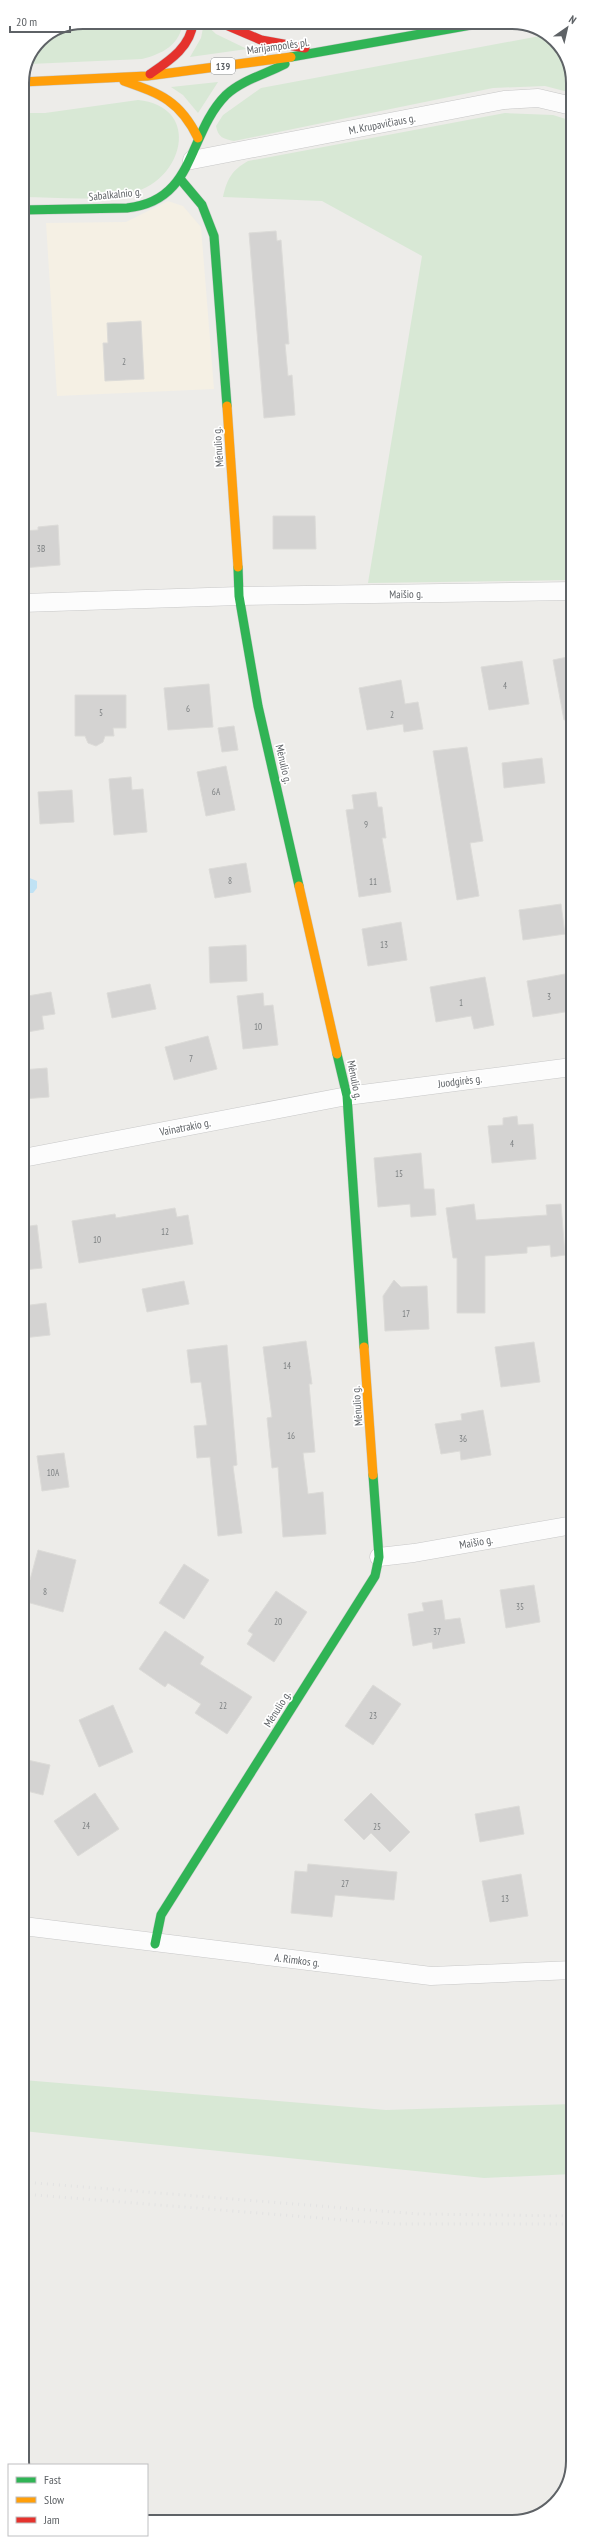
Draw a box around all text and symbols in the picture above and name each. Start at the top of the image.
scale bar [10,8,70,34]
north arrow [547,8,587,48]
text: N [566,12,579,27]
text: 20 m [16,14,37,29]
street label: Marijampolės pl. [246,35,310,57]
road number: 139 [211,58,235,74]
street label: M. Krupavičiaus g. [347,111,417,137]
street label: Sabalkalnio g. [88,184,142,204]
house number: 2 [122,356,126,367]
street label: Mėnulio g. [210,427,226,467]
house number: 3B [37,543,45,554]
street label: Maišio g. [389,587,423,601]
house number: 4 [503,680,507,691]
house number: 6 [186,703,190,714]
house number: 5 [99,707,103,718]
house number: 2 [390,709,394,720]
street label: Mėnulio g. [273,743,295,785]
house number: 6A [212,786,221,797]
house number: 9 [364,819,368,830]
house number: 8 [228,875,232,886]
house number: 11 [369,876,377,887]
house number: 13 [380,939,388,950]
house number: 3 [547,991,551,1002]
house number: 1 [459,997,463,1008]
house number: 10 [254,1021,262,1032]
house number: 7 [189,1053,193,1064]
street label: Mėnulio g. [344,1059,366,1101]
street label: Juodgirės g. [436,1071,483,1091]
street label: Vainatrakio g. [157,1115,212,1139]
house number: 4 [510,1138,514,1149]
house number: 15 [395,1168,403,1179]
house number: 12 [161,1226,169,1237]
house number: 10 [93,1234,101,1245]
house number: 17 [402,1308,410,1319]
house number: 14 [283,1360,291,1371]
street label: Mėnulio g. [349,1386,365,1426]
house number: 16 [287,1430,295,1441]
house number: 36 [459,1433,467,1444]
house number: 10A [47,1467,60,1478]
street label: Maišio g. [458,1532,494,1552]
house number: 8 [43,1586,47,1597]
house number: 35 [516,1601,524,1612]
house number: 20 [274,1616,282,1627]
house number: 37 [433,1626,441,1637]
street label: Mėnulio g. [260,1688,294,1730]
house number: 22 [219,1700,227,1711]
house number: 23 [369,1710,377,1721]
house number: 24 [82,1820,90,1831]
house number: 25 [373,1821,381,1832]
house number: 27 [341,1878,349,1889]
house number: 13 [501,1893,509,1904]
street label: A. Rimkos g. [274,1950,320,1970]
legend [8,2464,148,2536]
text: Fast [44,2472,62,2487]
text: Slow [44,2492,65,2507]
text: Jam [43,2512,60,2527]

